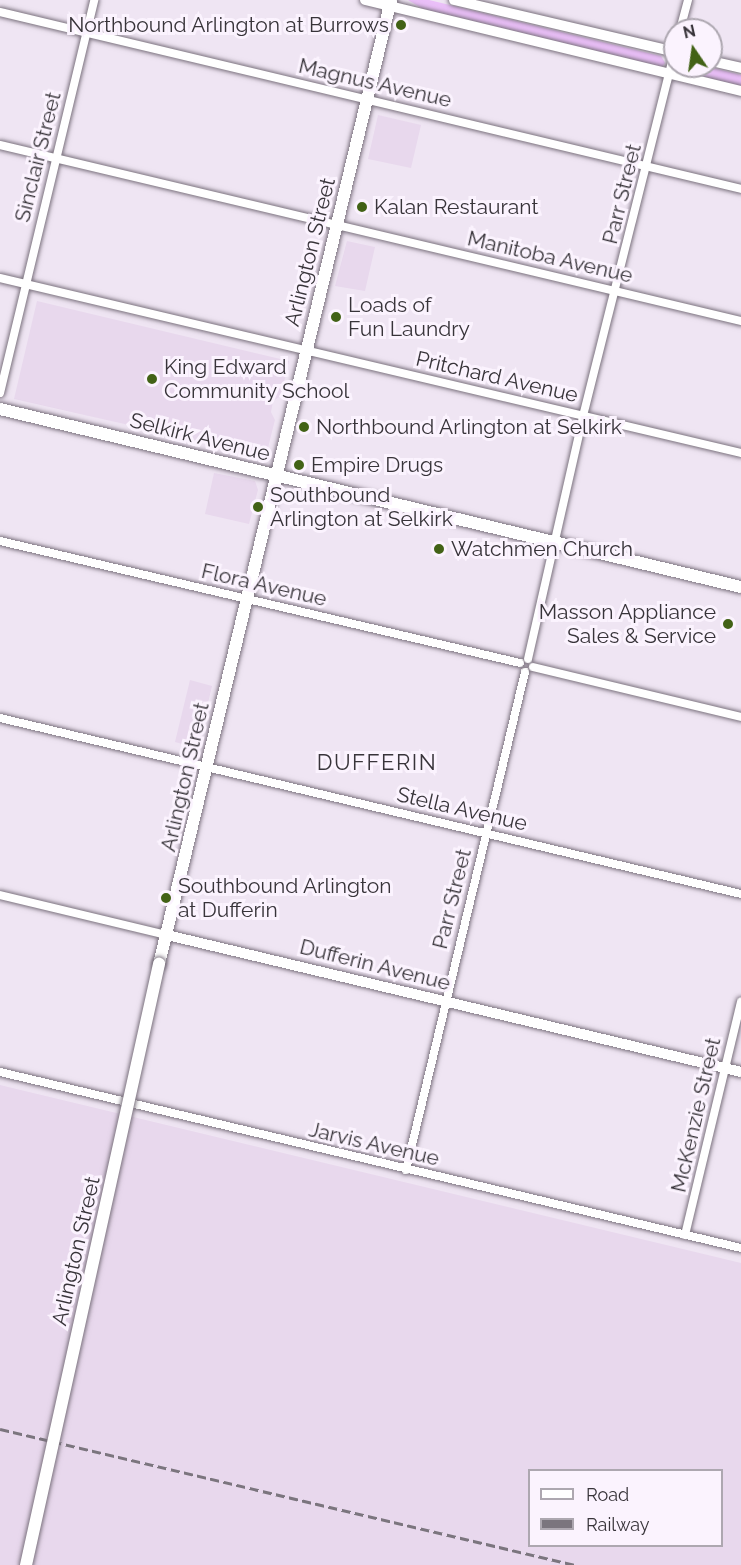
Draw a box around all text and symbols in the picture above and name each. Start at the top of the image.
place label: Northbound Arlington at Burrows [68,12,389,38]
marker: Northbound Arlington at Burrows [394,18,408,32]
north arrow [663,18,723,78]
text: N [681,21,697,43]
street label: Magnus Avenue [296,53,454,113]
street label: Sinclair Street [10,89,66,225]
street label: Parr Street [597,141,647,247]
street label: Arlington Street [279,175,341,329]
place label: Kalan Restaurant [374,194,538,220]
marker: Kalan Restaurant [355,200,369,214]
street label: Manitoba Avenue [465,226,635,288]
place label: Loads of Fun Laundry [348,292,470,342]
marker: Loads of Fun Laundry [329,310,343,324]
street label: Pritchard Avenue [413,346,581,408]
place label: King Edward Community School [164,354,350,404]
marker: King Edward Community School [145,372,159,386]
street label: Selkirk Avenue [127,407,273,467]
place label: Northbound Arlington at Selkirk [316,414,623,440]
marker: Northbound Arlington at Selkirk [297,420,311,434]
place label: Empire Drugs [311,452,443,478]
marker: Empire Drugs [292,458,306,472]
place label: Southbound Arlington at Selkirk [270,482,453,532]
marker: Southbound Arlington at Selkirk [251,500,265,514]
place label: Watchmen Church [451,536,633,562]
marker: Watchmen Church [432,542,446,556]
street label: Flora Avenue [199,558,329,612]
place label: Masson Appliance Sales & Service [538,599,716,649]
marker: Masson Appliance Sales & Service [721,617,735,631]
street label: Arlington Street [156,700,214,854]
district label: DUFFERIN [317,750,437,776]
street label: Stella Avenue [394,782,530,836]
street label: Parr Street [427,846,477,952]
place label: Southbound Arlington at Dufferin [178,873,392,923]
marker: Southbound Arlington at Dufferin [159,891,173,905]
street label: Dufferin Avenue [297,934,453,996]
street label: McKenzie Street [666,1035,726,1195]
street label: Jarvis Avenue [306,1117,442,1171]
street label: Arlington Street [47,1174,105,1328]
legend [528,1469,723,1547]
text: Road [586,1484,629,1505]
text: Railway [586,1514,650,1535]

